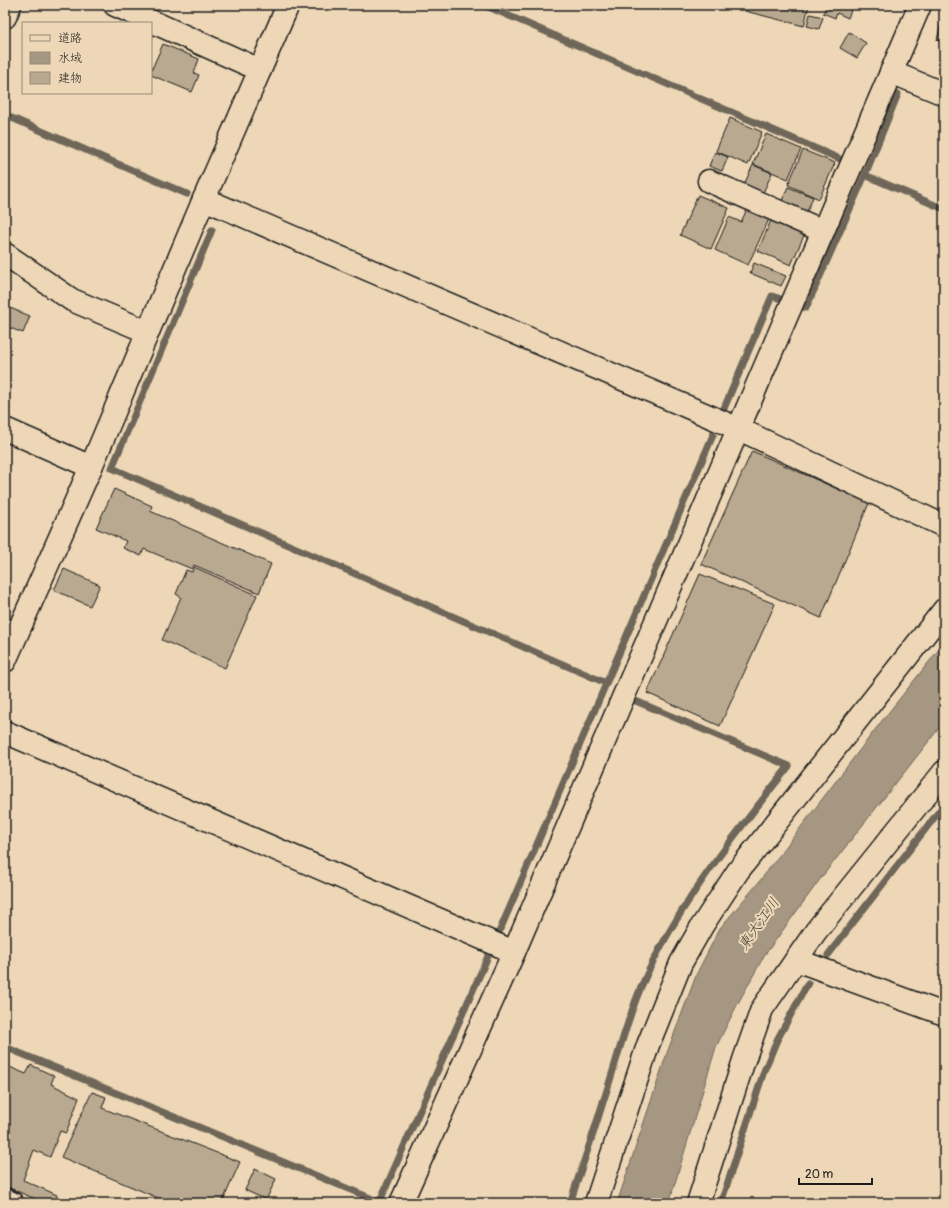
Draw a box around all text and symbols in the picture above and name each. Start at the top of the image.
legend [22,22,152,94]
text: 道路 [58,31,82,46]
text: 水域 [58,51,82,66]
text: 建物 [58,71,82,86]
water label: 東大江川 [734,894,784,954]
scale bar [799,1160,872,1186]
text: 20 m [805,1167,834,1182]

